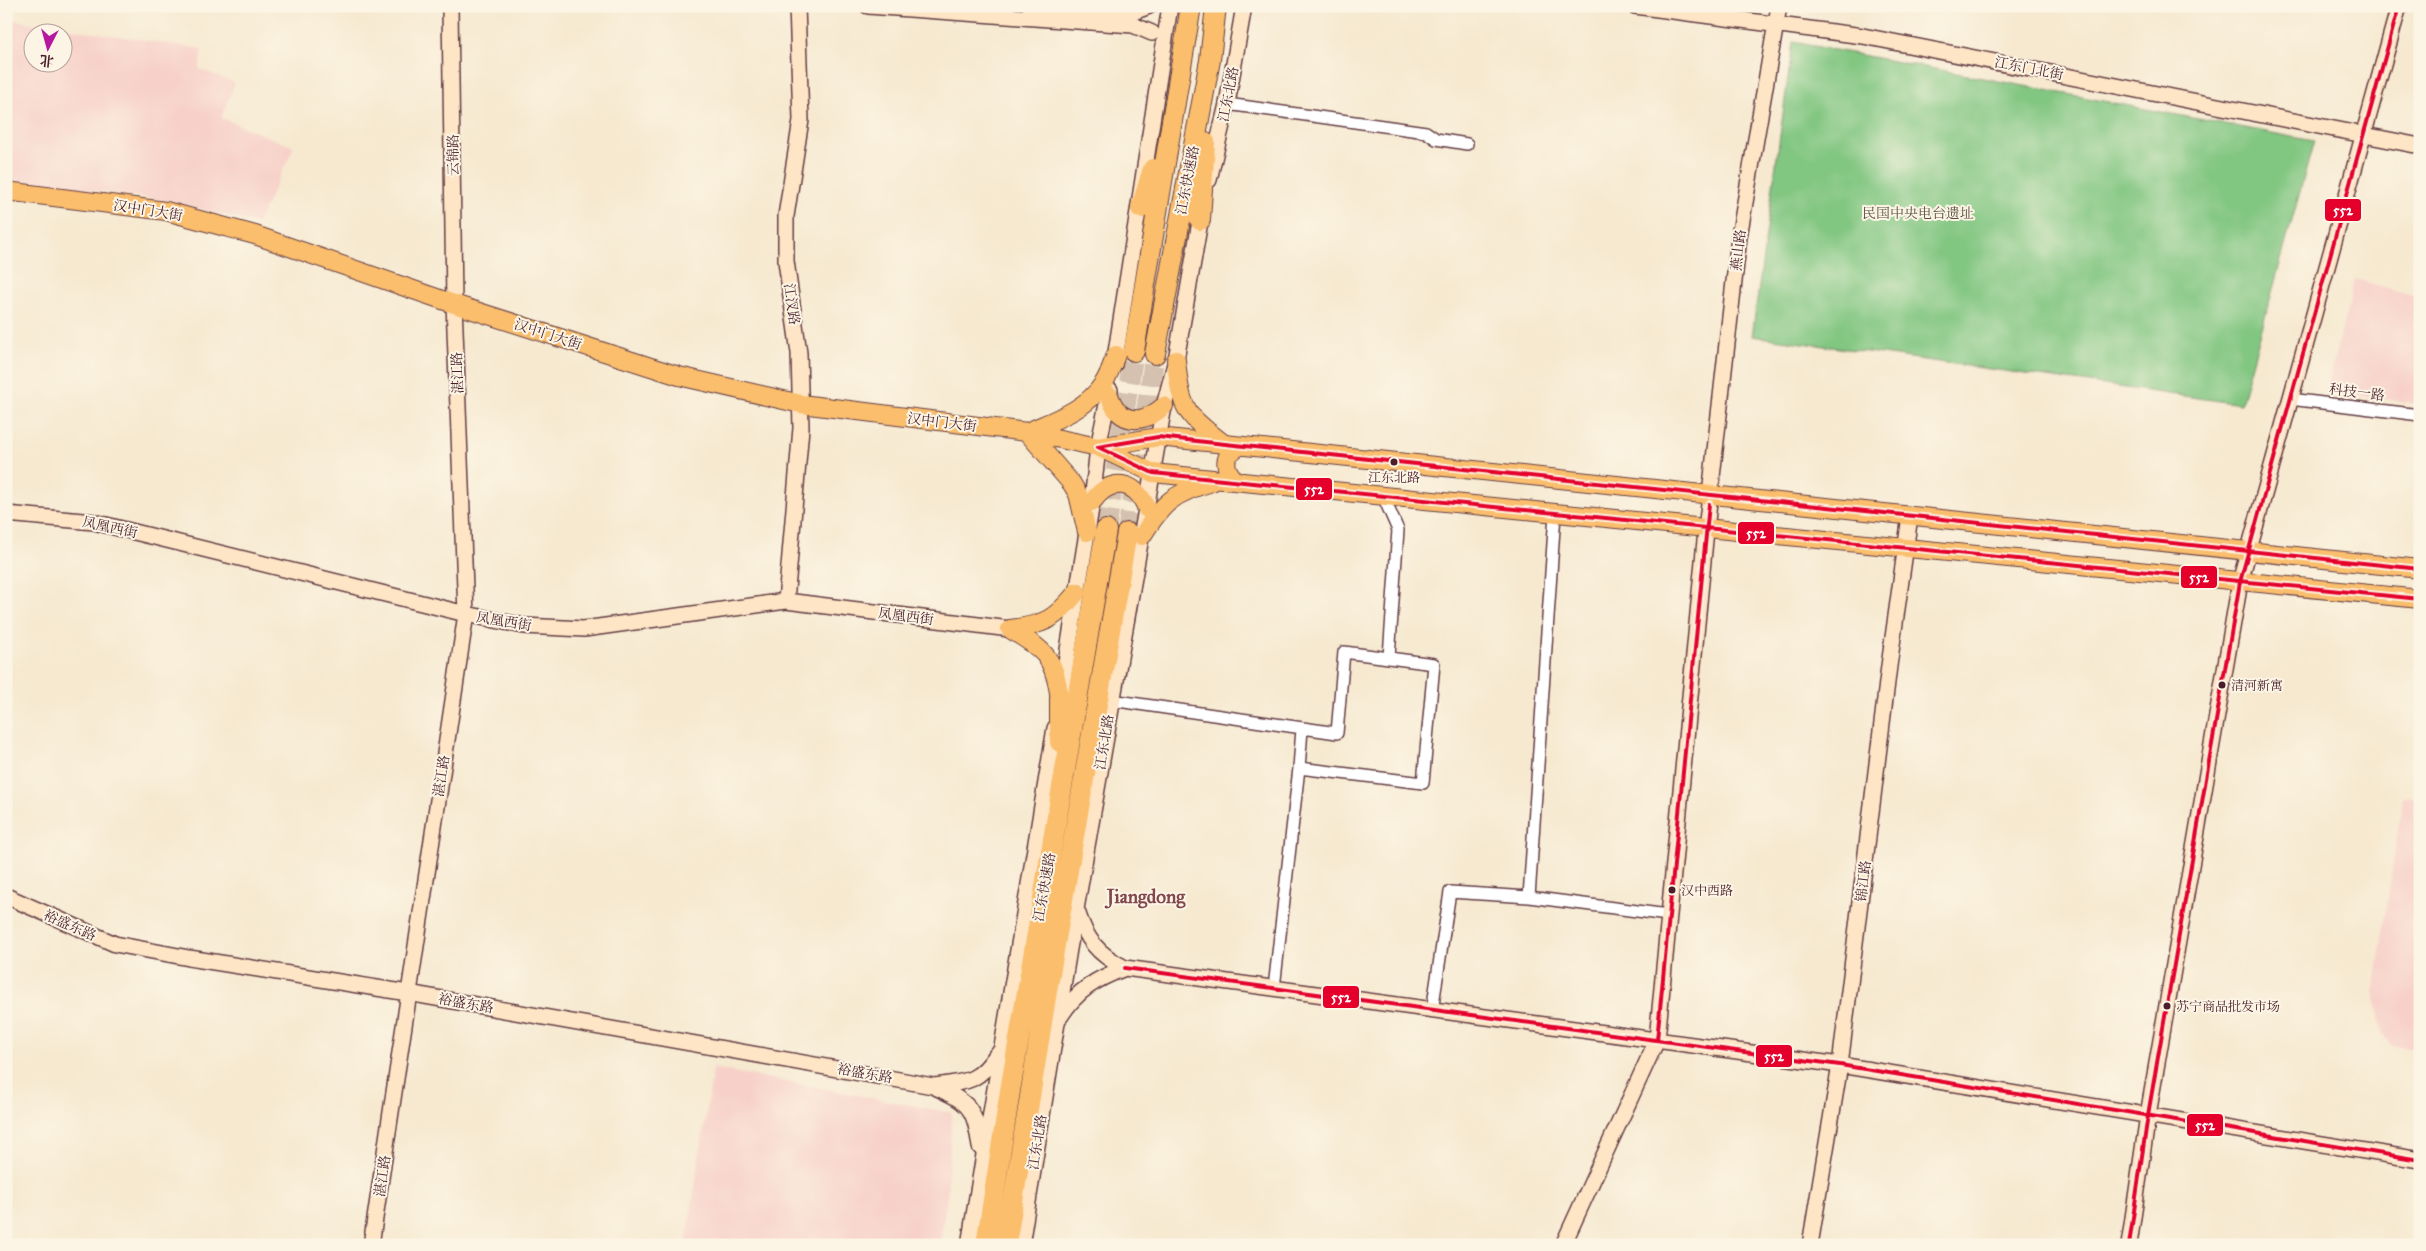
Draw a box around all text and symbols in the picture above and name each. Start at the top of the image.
north arrow [22,22,72,72]
text: 北 [39,51,55,70]
street label: 江东门北街 [1993,53,2065,84]
street label: 江东北路 [1215,65,1242,123]
street label: 云锦路 [445,134,462,176]
street label: 江东快速路 [1172,144,1203,216]
street label: 汉中门大街 [112,197,184,224]
line badge: 552 [2324,198,2362,222]
text: 552 [2333,202,2354,219]
park label: 民国中央电台遗址 [1862,205,1974,222]
street label: 燕山路 [1728,228,1749,272]
street label: 江汊路 [780,282,803,326]
street label: 汉中门大街 [512,316,584,353]
street label: 湛江路 [448,352,467,394]
street label: 科技一路 [2328,381,2386,404]
street label: 汉中门大街 [906,410,978,435]
marker: 江东北路 [1389,457,1399,467]
place label: 江东北路 [1368,470,1420,486]
line badge: 552 [1295,477,1333,501]
text: 552 [1304,481,1325,498]
street label: 凤凰西街 [81,513,139,542]
line badge: 552 [1737,521,1775,545]
text: 552 [1746,525,1767,542]
line badge: 552 [2180,565,2218,589]
text: 552 [2189,569,2210,586]
street label: 凤凰西街 [877,605,935,628]
street label: 凤凰西街 [475,609,533,634]
place label: 清河新寓 [2231,678,2283,694]
marker: 清河新寓 [2217,680,2227,690]
street label: 江东北路 [1092,713,1117,771]
street label: 湛江路 [430,754,453,798]
street label: 江东快速路 [1030,851,1059,923]
street label: 锦江路 [1853,859,1874,903]
place label: 汉中西路 [1681,883,1733,899]
district label: Jiangdong [1104,885,1186,909]
marker: 汉中西路 [1667,885,1677,895]
street label: 裕盛东路 [41,906,99,945]
line badge: 552 [1322,985,1360,1009]
text: 552 [1331,989,1352,1006]
street label: 裕盛东路 [437,990,495,1017]
place label: 苏宁商品批发市场 [2176,999,2280,1015]
marker: 苏宁商品批发市场 [2162,1001,2172,1011]
line badge: 552 [1755,1044,1793,1068]
text: 552 [1764,1048,1785,1065]
street label: 裕盛东路 [836,1060,894,1087]
street label: 江东北路 [1025,1113,1050,1171]
line badge: 552 [2186,1113,2224,1137]
text: 552 [2195,1117,2216,1134]
street label: 湛江路 [371,1154,394,1198]

